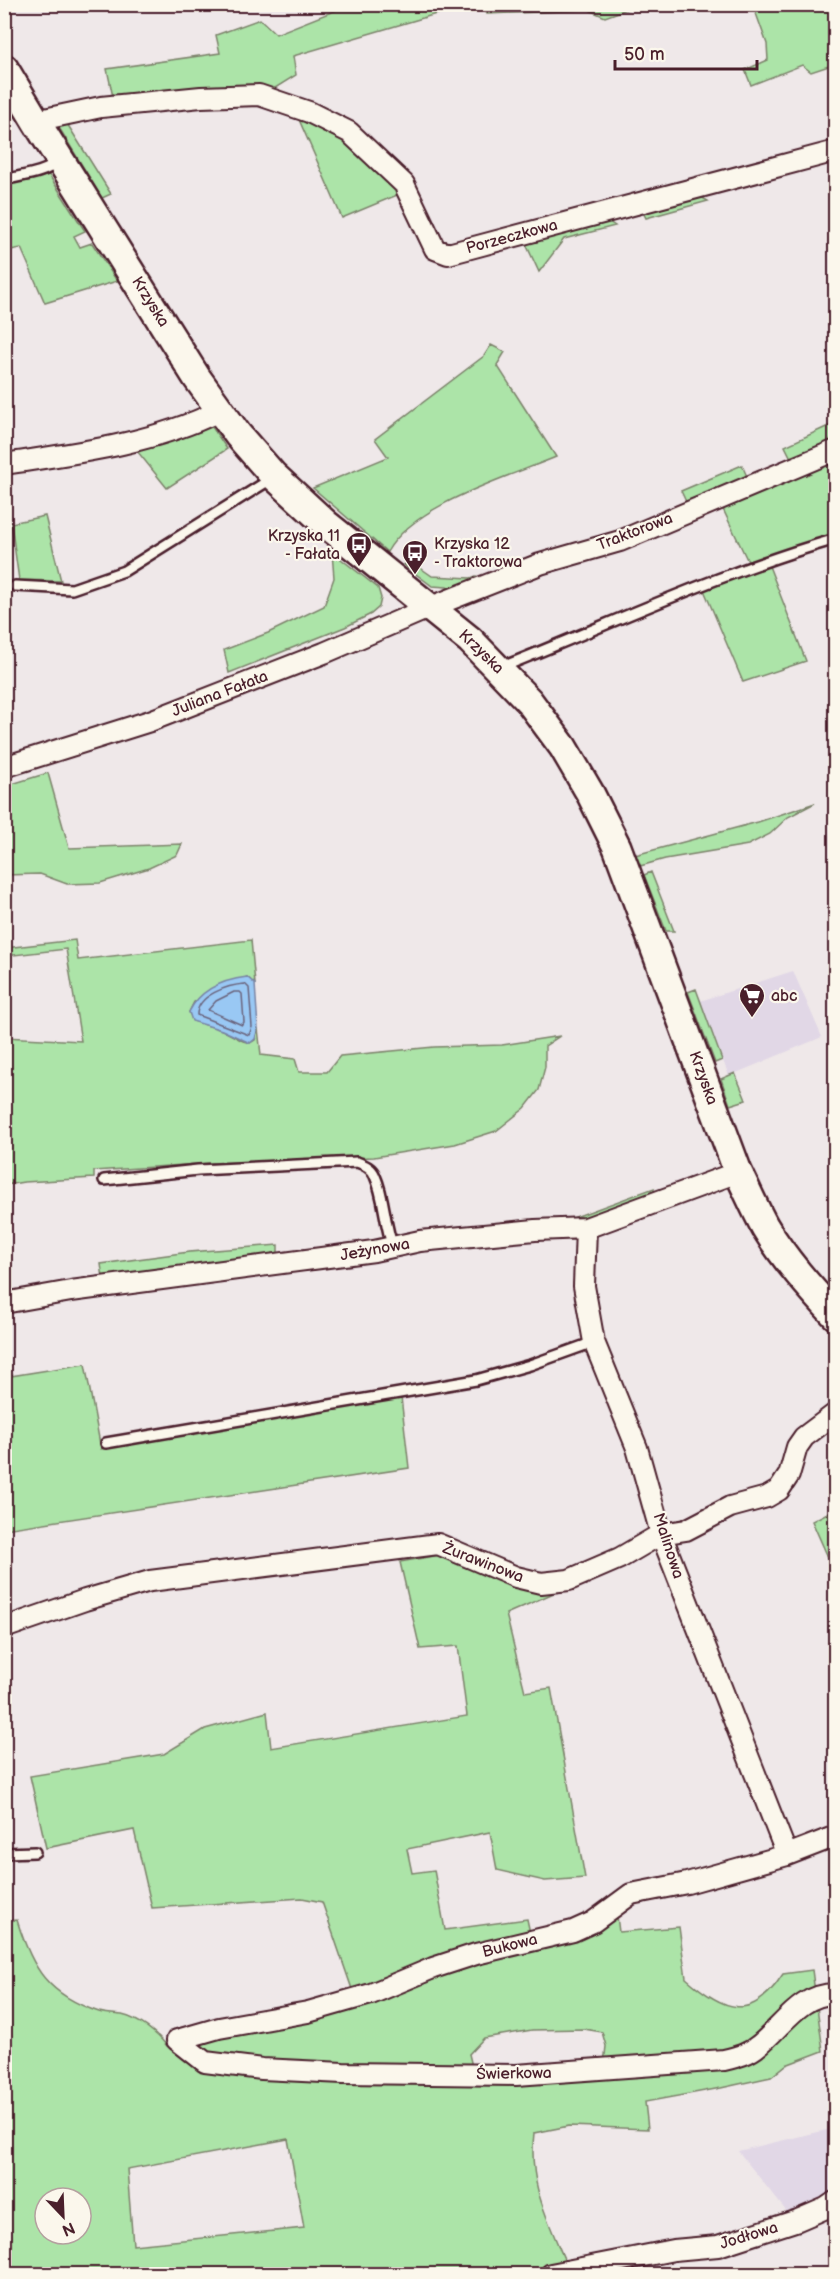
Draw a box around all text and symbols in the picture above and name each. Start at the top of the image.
scale bar [615,33,758,71]
text: 50 m [624,44,665,65]
street label: Porzeczkowa [464,216,560,258]
street label: Krzyska [127,273,173,331]
street label: Traktorowa [595,509,675,555]
place label: Krzyska 11 - Fałata [268,527,340,564]
bus stop icon: Krzyska 11 - Fałata [344,530,374,568]
place label: Krzyska 12 - Traktorowa [434,535,522,572]
bus stop icon: Krzyska 12 - Traktorowa [400,538,430,576]
street label: Krzyska [454,626,508,678]
street label: Juliana Fałata [169,667,271,721]
supermarket icon: abc [737,981,767,1019]
place label: abc [771,987,798,1006]
street label: Krzyska [685,1049,721,1107]
street label: Jeżynowa [339,1235,411,1265]
street label: Malinowa [648,1511,688,1581]
street label: Żurawinowa [439,1537,527,1587]
street label: Bukowa [480,1930,540,1962]
street label: Świerkowa [476,2062,552,2084]
north arrow [33,2186,93,2246]
text: N [59,2217,78,2240]
street label: Jodłowa [718,2218,780,2254]

